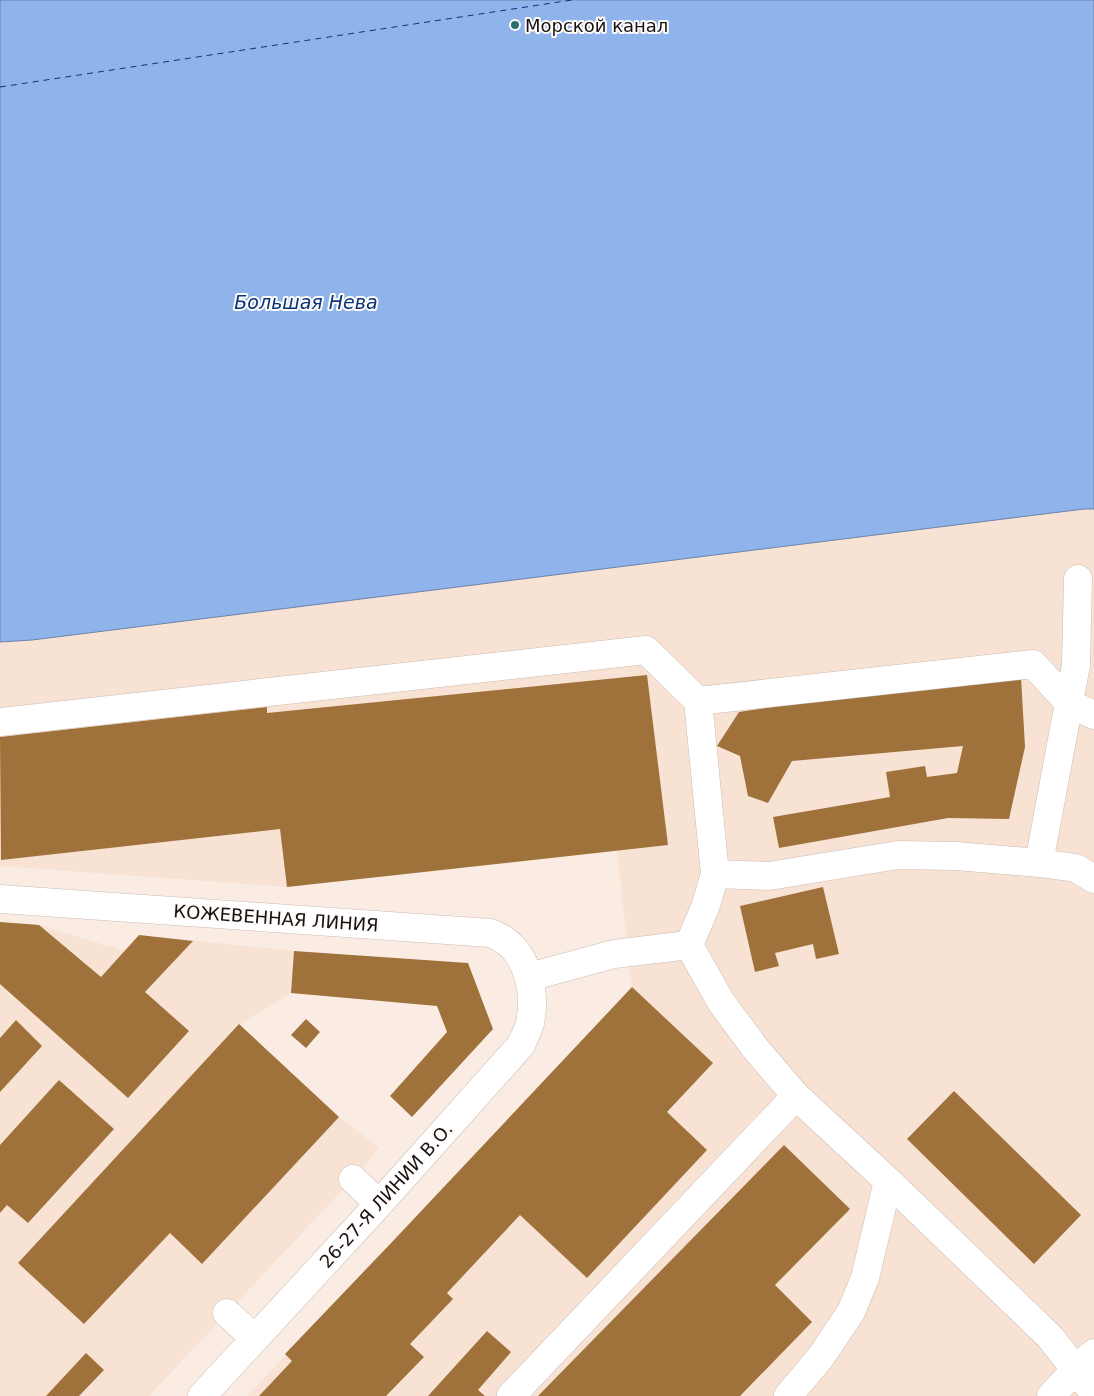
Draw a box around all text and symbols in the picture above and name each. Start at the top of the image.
place label: Морской канал [525,15,668,36]
marker: Морской канал [509,19,521,31]
water label: Большая Нева [234,291,378,313]
street label: КОЖЕВЕННАЯ ЛИНИЯ [173,900,379,936]
street label: 26-27-Я ЛИНИИ В.О. [315,1118,457,1272]

